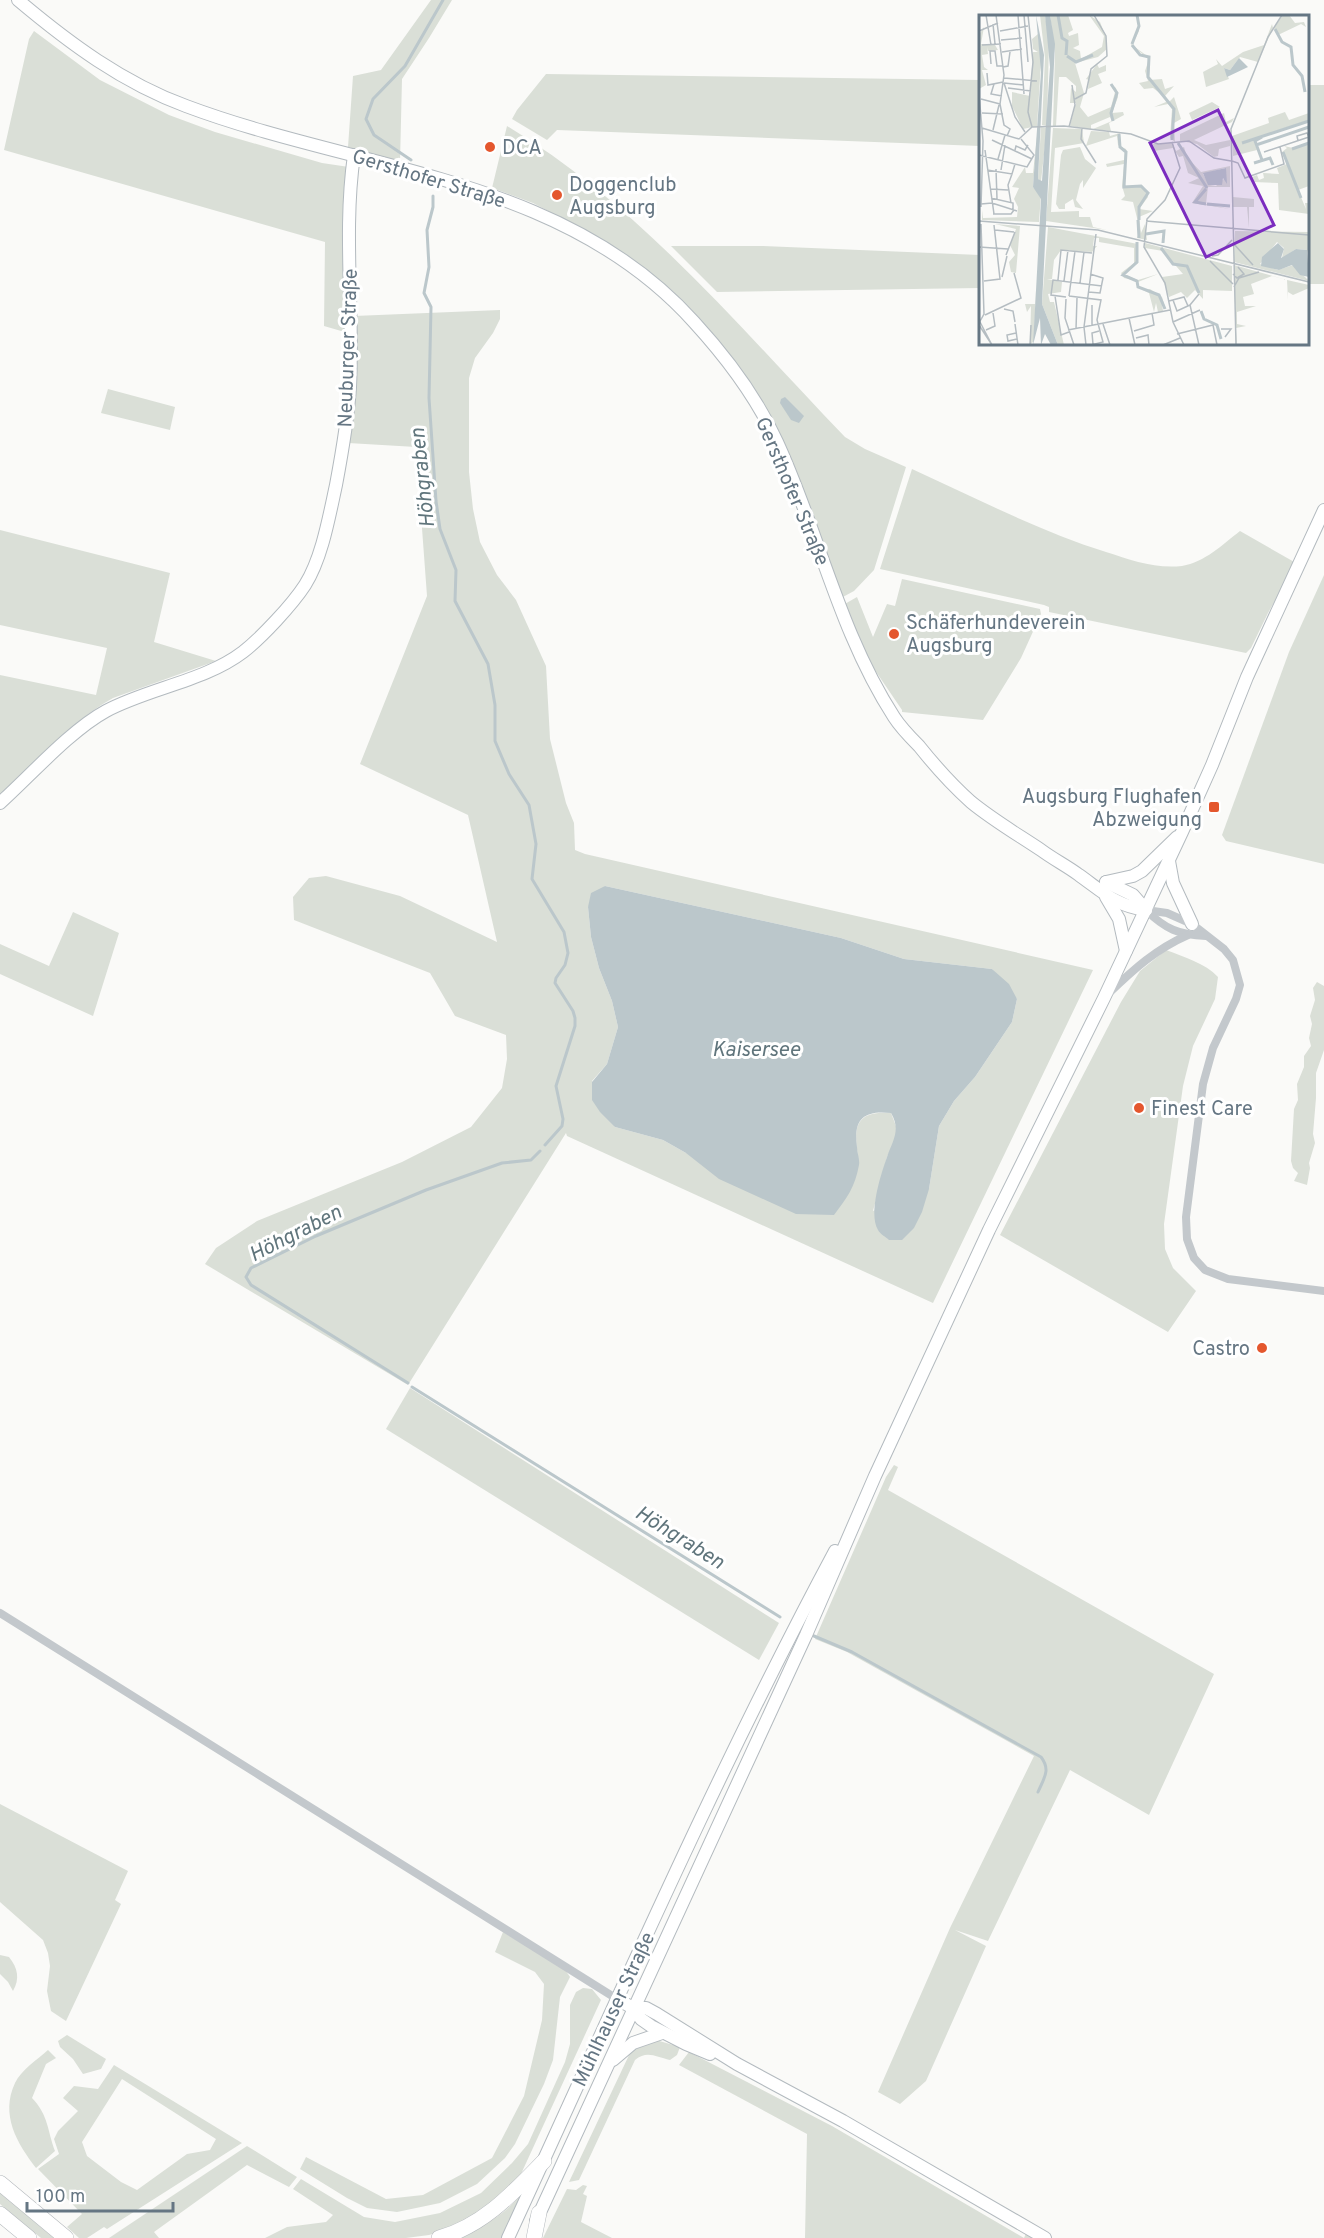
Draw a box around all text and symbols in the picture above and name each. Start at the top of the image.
inset map [979,15,1309,345]
place label: DCA [502,136,542,162]
marker: DCA [483,140,497,154]
street label: Gersthofer Straße [349,144,508,216]
place label: Doggenclub Augsburg [569,173,677,222]
marker: Doggenclub Augsburg [550,188,564,202]
street label: Neuburger Straße [333,268,365,428]
street label: Gersthofer Straße [748,414,834,570]
water label: Höhgraben [405,426,442,529]
place label: Schäferhundeverein Augsburg [906,611,1086,660]
marker: Schäferhundeverein Augsburg [887,627,901,641]
place label: Augsburg Flughafen Abzweigung [1022,785,1202,834]
marker: Augsburg Flughafen Abzweigung [1207,800,1221,814]
water label: Kaisersee [712,1037,801,1064]
place label: Finest Care [1151,1097,1253,1123]
marker: Finest Care [1132,1101,1146,1115]
water label: Höhgraben [245,1199,347,1269]
place label: Castro [1192,1337,1250,1363]
marker: Castro [1255,1341,1269,1355]
water label: Höhgraben [629,1500,729,1577]
street label: Mühlhauser Straße [568,1928,662,2091]
scale bar [27,2175,172,2213]
text: 100 m [36,2186,85,2209]

